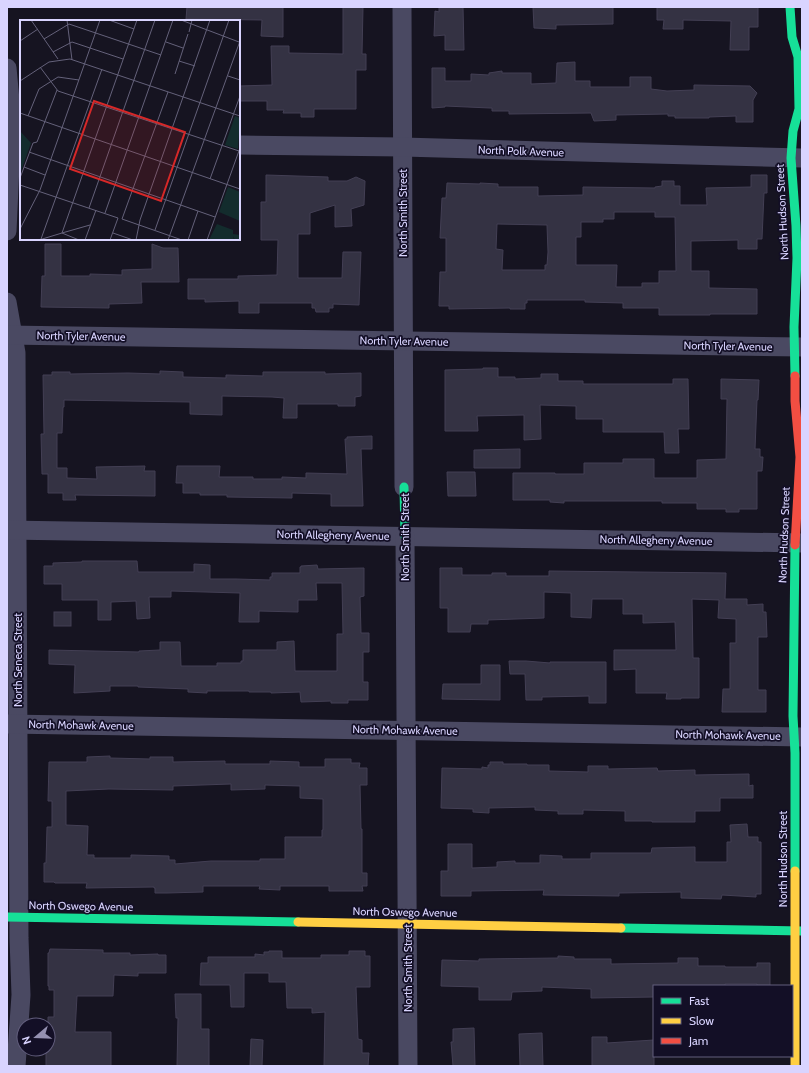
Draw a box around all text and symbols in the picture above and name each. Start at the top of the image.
inset map [20,20,240,240]
street label: North Polk Avenue [478,142,565,160]
street label: North Hudson Street [772,163,792,260]
street label: North Smith Street [396,169,410,257]
street label: North Tyler Avenue [37,328,126,344]
street label: North Tyler Avenue [360,333,449,349]
street label: North Tyler Avenue [684,338,773,354]
street label: North Hudson Street [775,486,793,583]
street label: North Smith Street [398,493,412,581]
street label: North Allegheny Avenue [277,527,390,543]
street label: North Allegheny Avenue [600,532,713,548]
street label: North Seneca Street [11,613,25,707]
street label: North Mohawk Avenue [28,717,134,733]
street label: North Mohawk Avenue [352,722,458,738]
street label: North Mohawk Avenue [675,727,781,743]
street label: North Hudson Street [776,811,790,907]
street label: North Oswego Avenue [29,898,134,914]
street label: North Oswego Avenue [353,904,458,920]
street label: North Smith Street [401,924,415,1012]
legend [653,985,793,1057]
text: Fast [689,993,709,1008]
text: Slow [689,1013,714,1028]
north arrow [16,1017,56,1057]
text: Jam [688,1033,708,1048]
text: N [19,1034,34,1046]

